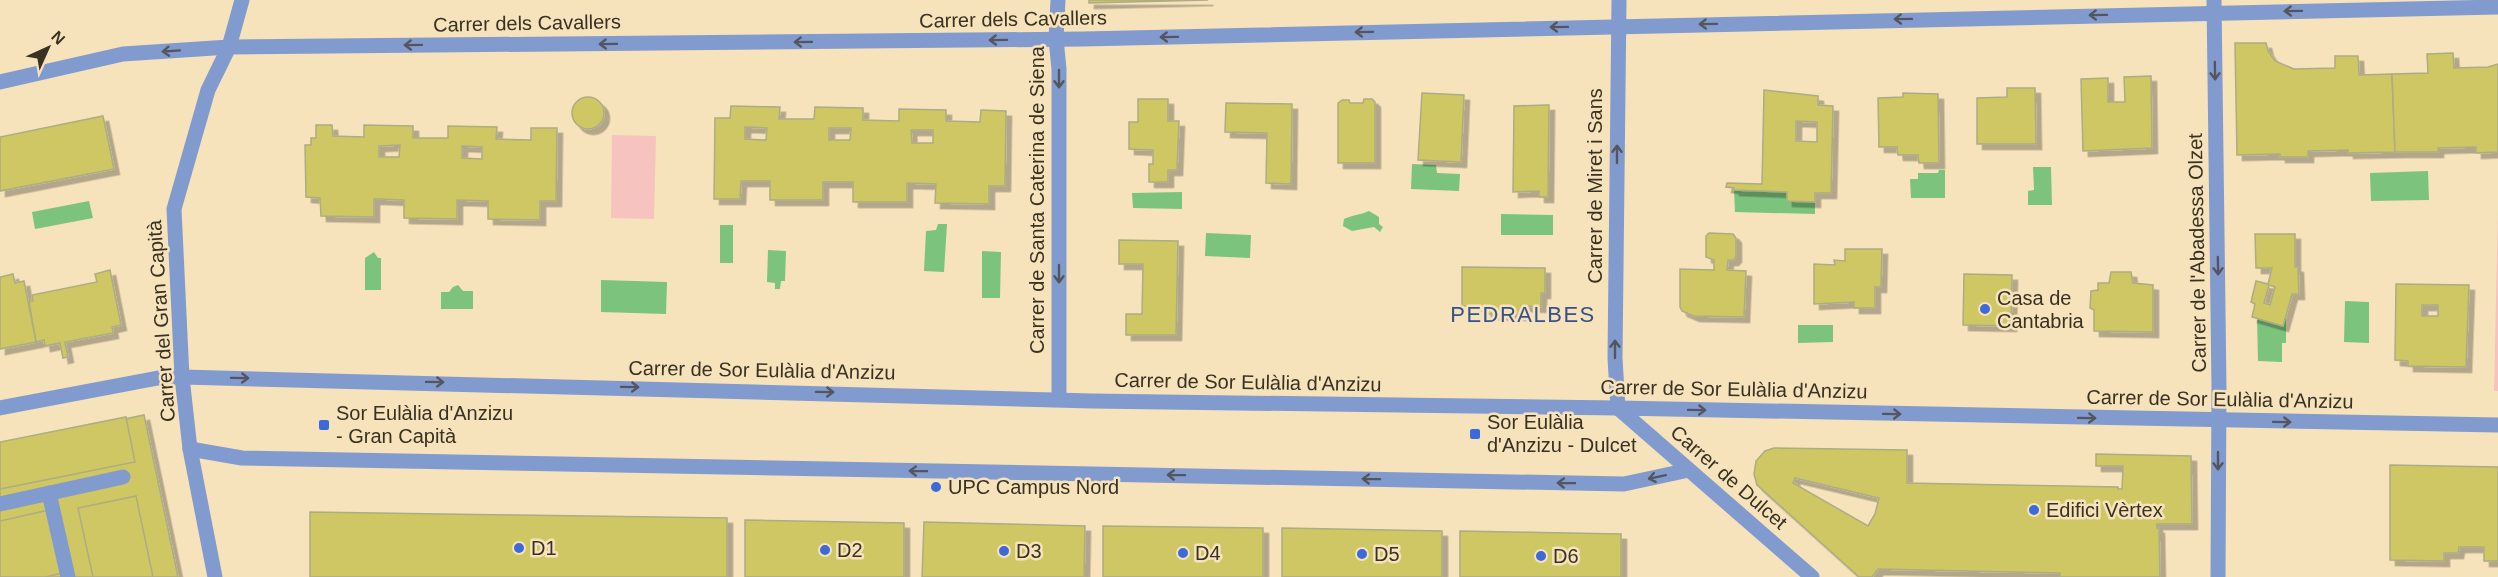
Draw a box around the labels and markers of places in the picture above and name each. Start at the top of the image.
place label: Casa de Cantabria [1997,287,2085,332]
marker: Casa de Cantabria [1978,302,1992,316]
place label: Sor Eulàlia d'Anzizu - Gran Capità [336,402,513,447]
place label: Sor Eulàlia d'Anzizu - Dulcet [1487,411,1637,456]
marker: Sor Eulàlia d'Anzizu - Gran Capità [317,418,331,432]
marker: Sor Eulàlia d'Anzizu - Dulcet [1468,427,1482,441]
place label: UPC Campus Nord [948,476,1119,498]
marker: UPC Campus Nord [929,480,943,494]
place label: Edifici Vèrtex [2046,499,2163,521]
marker: Edifici Vèrtex [2027,503,2041,517]
place label: D1 [531,537,557,559]
place label: D2 [837,539,863,561]
place label: D3 [1016,540,1042,562]
marker: D1 [512,541,526,555]
place label: D4 [1195,542,1221,564]
marker: D2 [818,543,832,557]
place label: D5 [1374,543,1400,565]
marker: D3 [997,544,1011,558]
place label: D6 [1553,545,1579,567]
marker: D4 [1176,546,1190,560]
marker: D5 [1355,547,1369,561]
marker: D6 [1534,549,1548,563]

